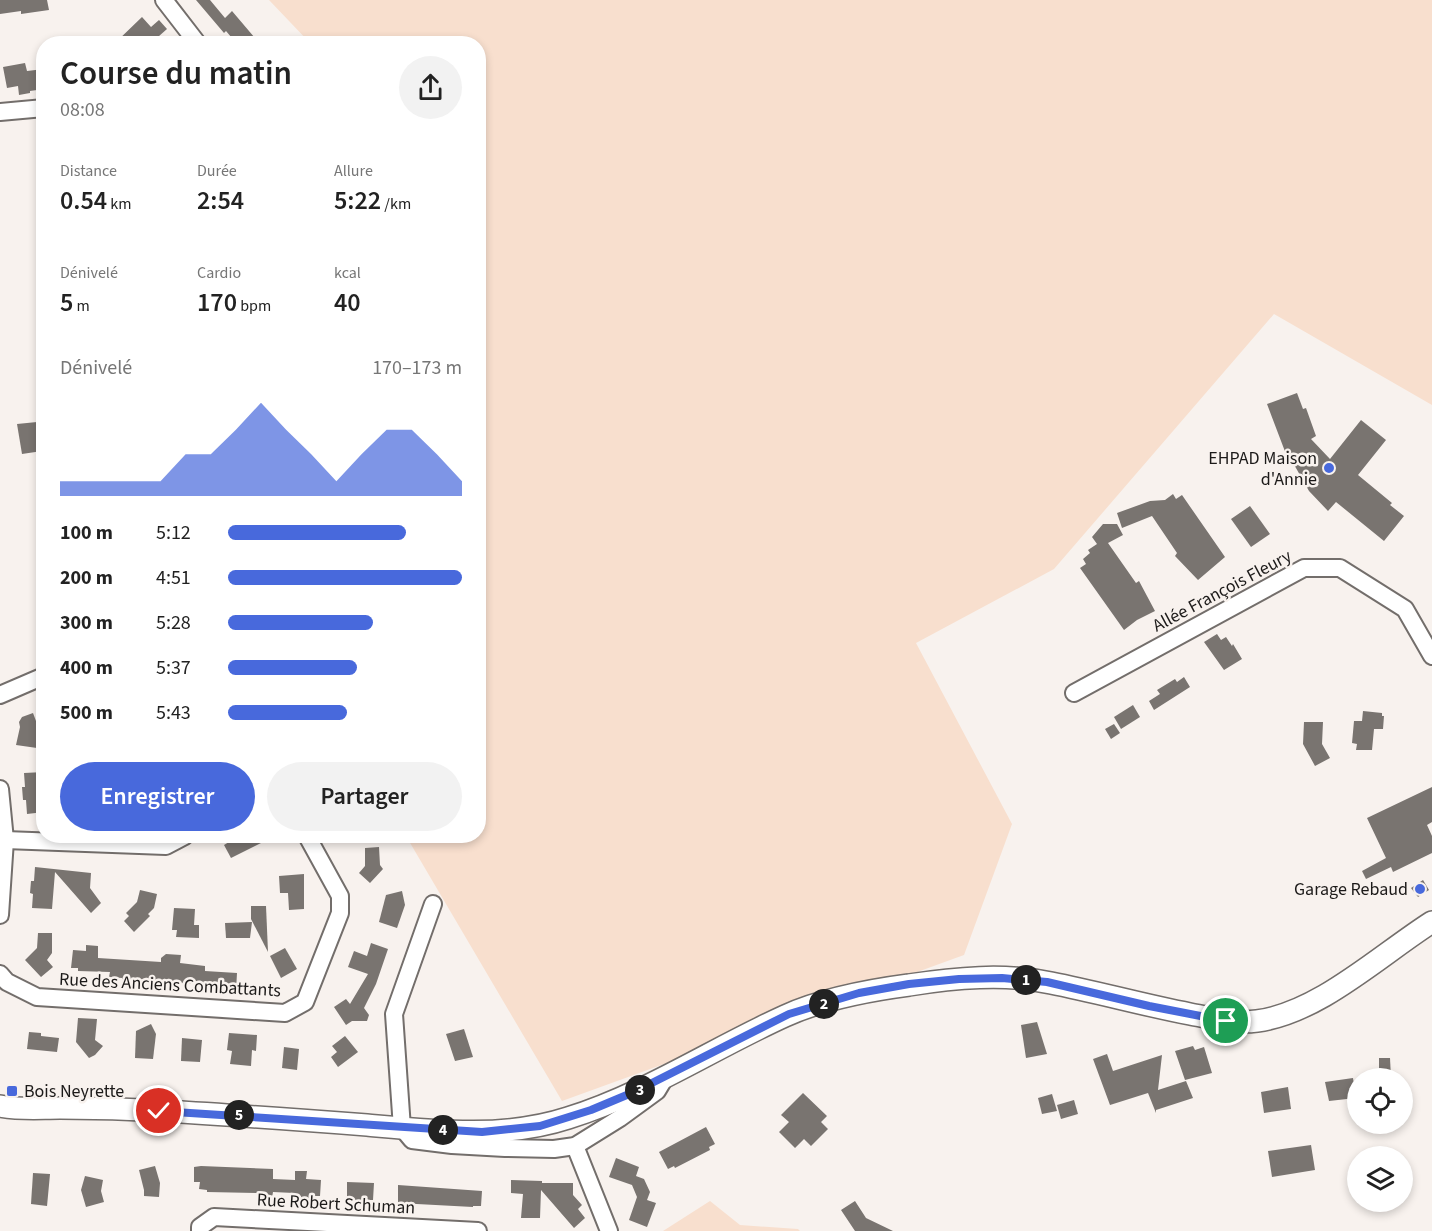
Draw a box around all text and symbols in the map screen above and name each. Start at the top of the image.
text: Course du matin [60,50,292,97]
button: share [399,56,462,119]
text: 08:08 [60,96,105,124]
text: Distance [60,160,117,182]
text: Durée [197,160,237,182]
text: Allure [334,160,373,182]
text: 0.54 [60,182,107,219]
text: 2:54 [197,182,244,219]
text: 5:22 [334,182,381,219]
text: km [107,193,132,215]
text: /km [381,193,411,215]
text: Dénivelé [60,262,118,284]
text: Cardio [197,262,241,284]
text: kcal [334,262,361,284]
text: 5 [60,284,73,321]
text: 170 [197,284,237,321]
text: 40 [334,284,361,321]
text: m [73,295,90,317]
text: bpm [237,295,271,317]
text: Dénivelé [60,354,132,382]
text: 170–173 m [372,354,462,382]
place label: EHPAD Maison d'Annie [1208,446,1317,492]
marker: EHPAD Maison d'Annie [1322,461,1336,475]
text: 100 m [60,519,113,547]
text: 5:12 [156,519,191,547]
street label: Allée François Fleury [1148,544,1296,638]
text: 200 m [60,564,113,592]
text: 4:51 [156,564,191,592]
text: 300 m [60,609,113,637]
text: 5:28 [156,609,191,637]
text: 400 m [60,654,113,682]
text: 5:37 [156,654,191,682]
text: 500 m [60,699,113,727]
text: 5:43 [156,699,191,727]
button: Enregistrer [60,762,255,831]
button: Partager [267,762,462,831]
place label: Garage Rebaud [1294,877,1408,902]
marker: Garage Rebaud [1413,882,1427,896]
pin: 1 [1011,965,1041,995]
street label: Rue des Anciens Combattants [58,967,282,1003]
text: 1 [1022,969,1030,991]
pin: 2 [809,989,839,1019]
text: 2 [820,993,828,1015]
pin [1200,995,1251,1046]
icon: arrive [1209,1004,1242,1037]
map controls [1347,1068,1413,1212]
button: locate [1347,1068,1413,1134]
pin: 3 [625,1075,655,1105]
place label: Bois Neyrette [24,1079,124,1104]
text: 3 [636,1079,644,1101]
marker: Bois Neyrette [5,1084,19,1098]
pin [133,1085,184,1136]
icon: check [142,1094,175,1127]
pin: 5 [224,1100,254,1130]
text: 5 [235,1104,243,1126]
pin: 4 [428,1115,458,1145]
text: 4 [439,1119,447,1141]
button: layers [1347,1146,1413,1212]
street label: Rue Robert Schuman [256,1187,416,1221]

